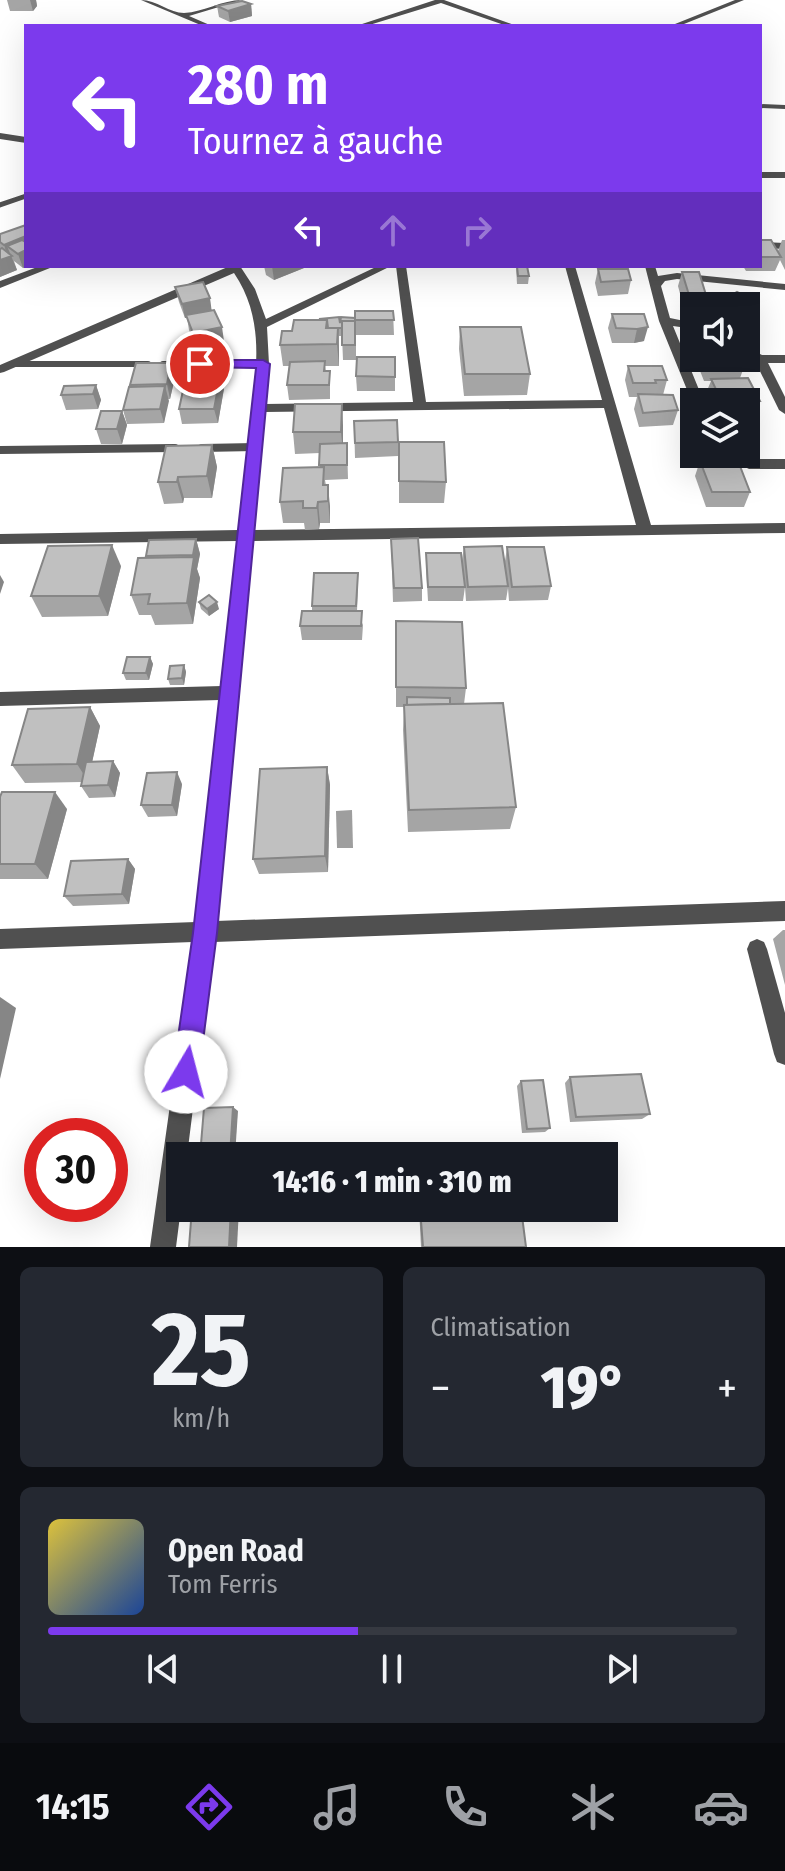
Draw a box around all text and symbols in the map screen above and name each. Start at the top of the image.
text: 280 m [188,52,328,119]
icon: left [56,56,160,160]
text: Tournez à gauche [188,120,443,164]
icon: left [287,208,331,252]
icon: ahead [371,208,415,252]
icon: right [455,208,499,252]
map controls [680,292,760,468]
button: sound [680,292,760,372]
pin [166,330,234,398]
icon: arrive [178,342,222,386]
button: layers [680,388,760,468]
position arrow [144,1030,228,1114]
speed limit sign: 30 [24,1118,128,1222]
text: 14:16 · 1 min · 310 m [272,1164,512,1200]
text: 25 [152,1288,251,1413]
text: Climatisation [431,1312,571,1343]
text: 19° [541,1352,627,1424]
text: − [431,1362,450,1415]
text: + [717,1362,737,1415]
text: km/h [172,1403,230,1434]
text: Open Road [168,1533,304,1569]
text: Tom Ferris [168,1569,278,1600]
icon: previous [141,1647,185,1691]
icon: pause [370,1647,414,1691]
icon: next [600,1647,644,1691]
icon: directions [181,1779,237,1835]
icon: music [309,1779,365,1835]
icon: phone [437,1779,493,1835]
icon: climate [565,1779,621,1835]
icon: car [693,1779,749,1835]
text: 14:15 [36,1785,110,1829]

